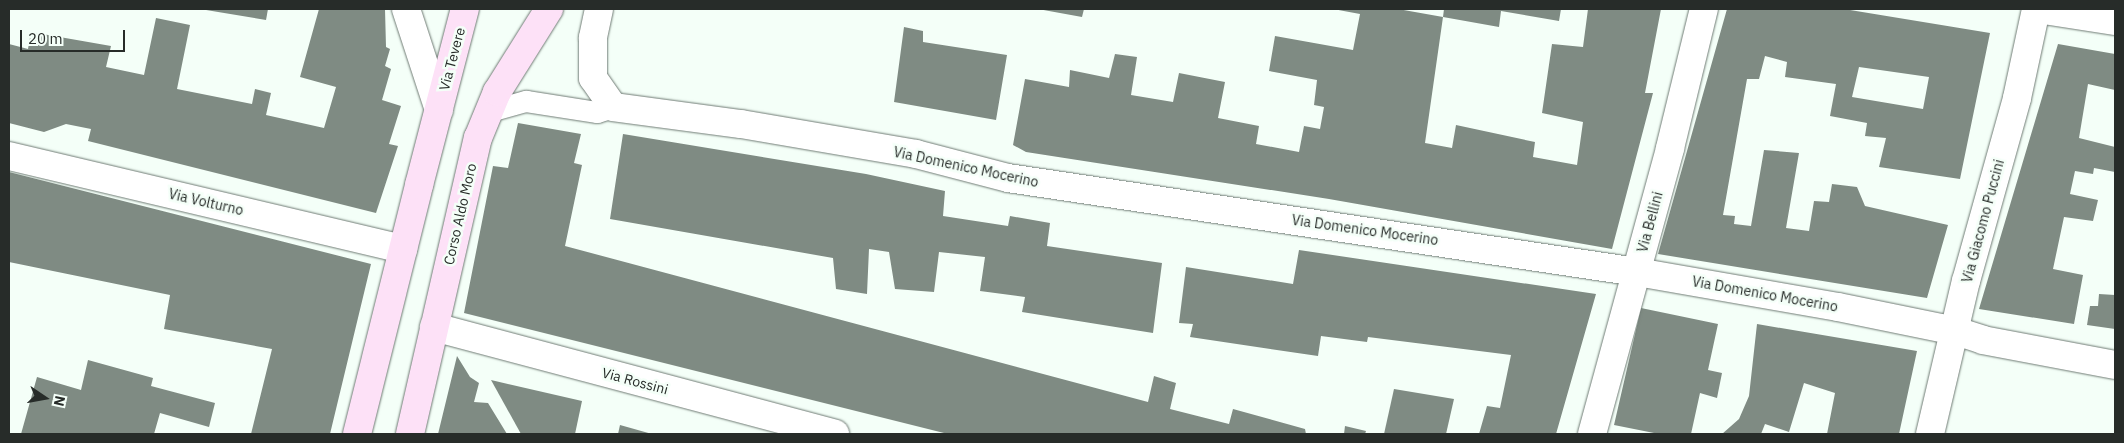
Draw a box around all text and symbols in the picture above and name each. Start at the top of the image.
scale bar [22,20,128,52]
street label: Via Tevere [436,26,468,92]
text: 20 m [28,29,63,48]
street label: Via Domenico Mocerino [892,143,1040,191]
street label: Via Giacomo Puccini [1958,157,2008,285]
street label: Corso Aldo Moro [440,162,480,266]
street label: Via Volturno [167,185,245,219]
street label: Via Bellini [1634,190,1666,254]
street label: Via Domenico Mocerino [1291,211,1439,249]
street label: Via Domenico Mocerino [1691,273,1839,315]
street label: Via Rossini [600,364,670,398]
north arrow [20,373,70,423]
text: N [50,394,70,408]

